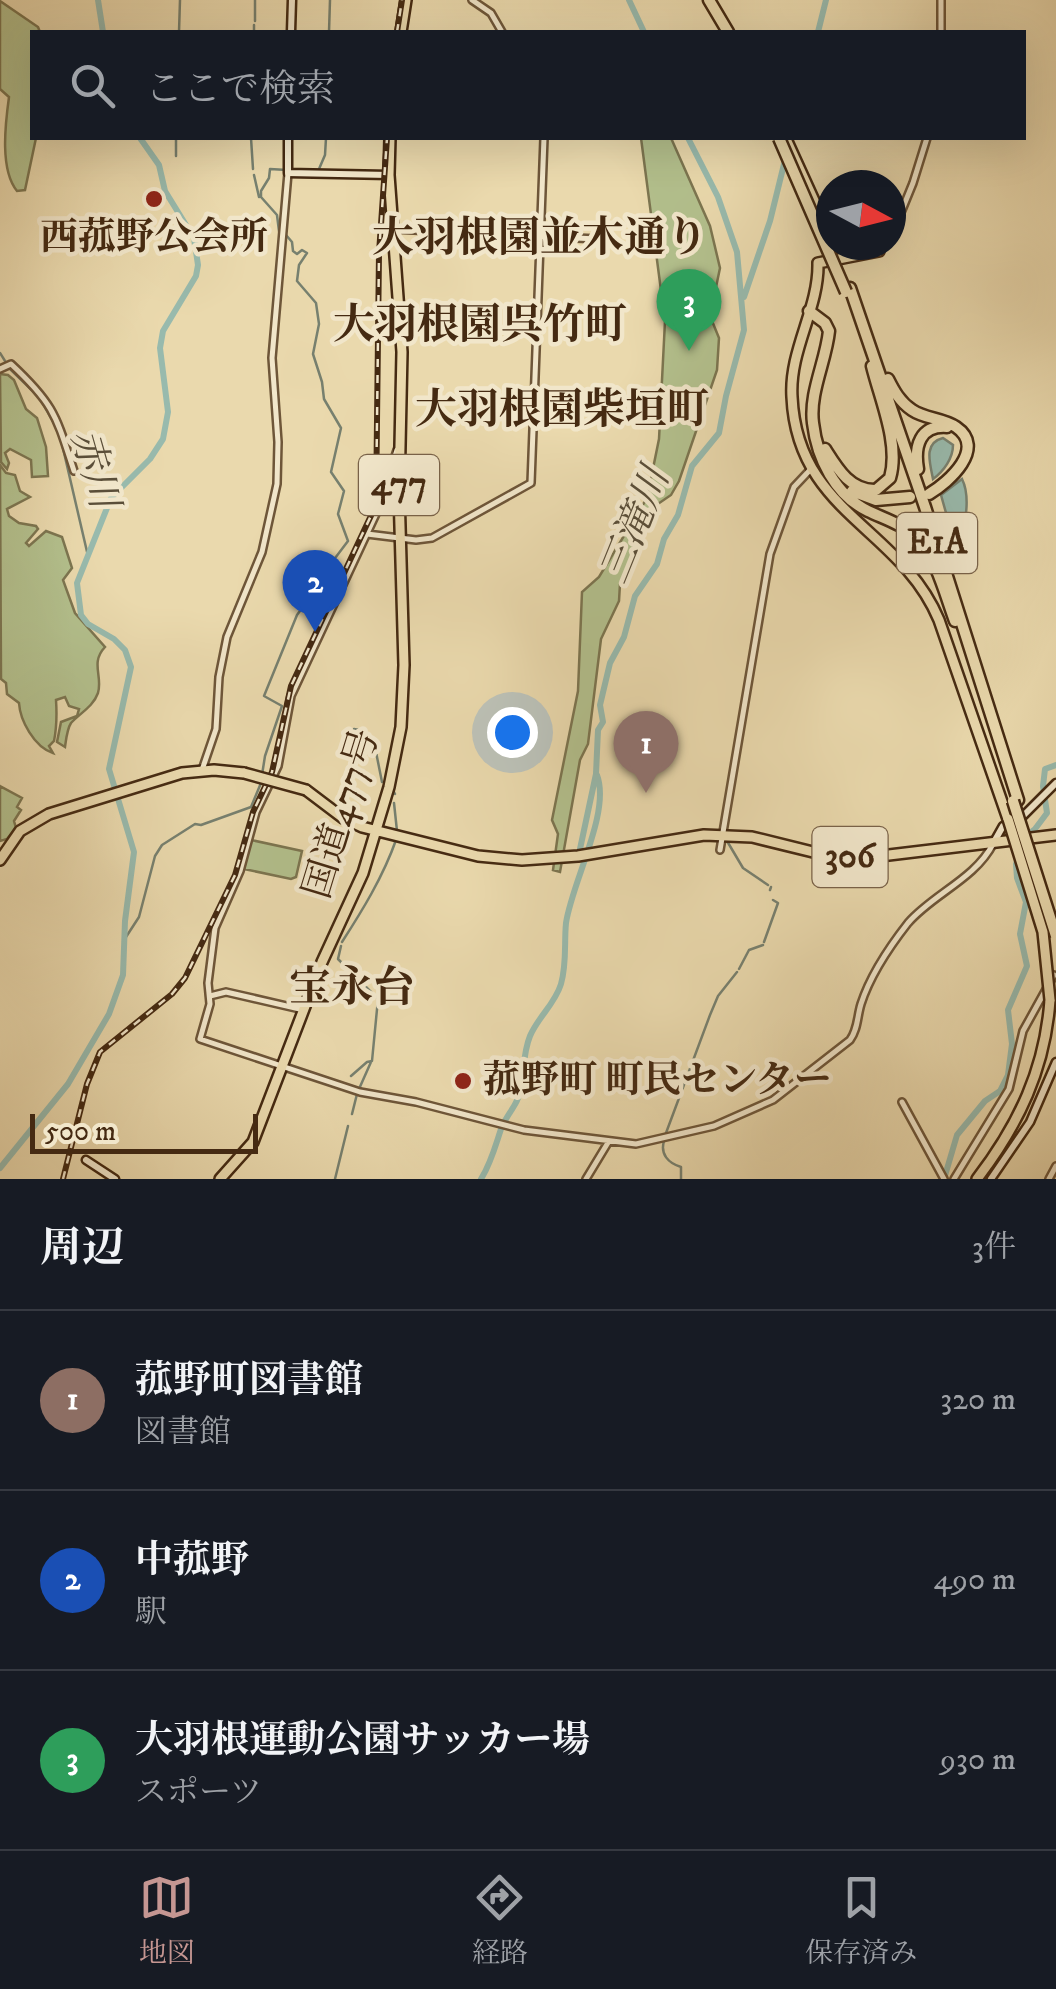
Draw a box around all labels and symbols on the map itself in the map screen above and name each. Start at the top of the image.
north arrow [816,170,906,260]
marker: 西菰野公会所 [143,188,165,210]
district label: 大羽根園並木通り [372,213,708,265]
place label: 西菰野公会所 [40,214,268,262]
pin: 3 [656,268,722,351]
district label: 大羽根園呉竹町 [333,300,627,352]
district label: 大羽根園柴垣町 [415,385,709,437]
water label: 赤川 [58,424,129,518]
road number: 477 [359,455,439,515]
water label: 三滝川 [590,457,683,591]
road number: E1A [897,513,977,573]
pin: 2 [282,550,348,632]
your location [487,707,538,758]
pin: 1 [614,710,678,793]
street label: 国道477号 [294,723,390,905]
road number: 306 [812,827,888,887]
district label: 宝永台 [289,963,415,1015]
place label: 菰野町 町民センター [483,1057,832,1105]
marker: 菰野町 町民センター [452,1070,474,1092]
scale bar [30,1109,258,1154]

